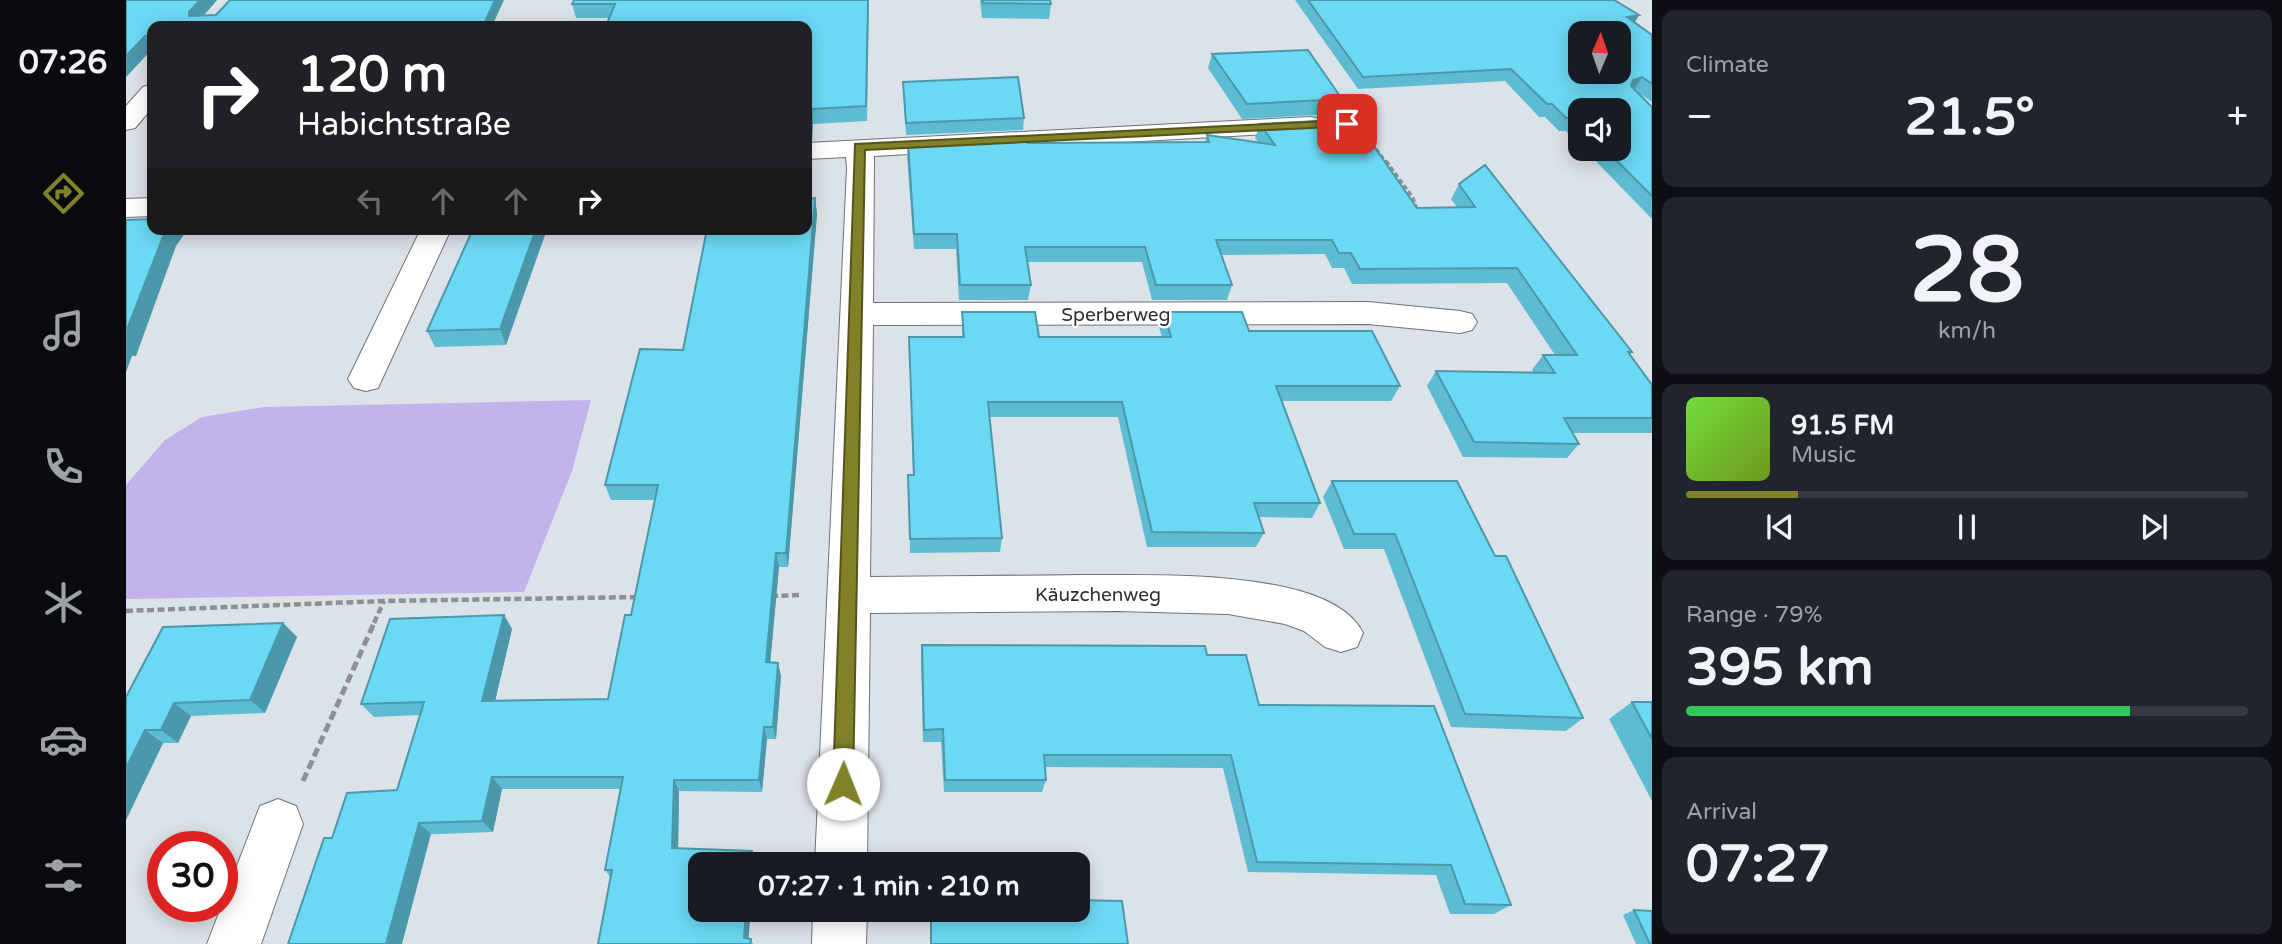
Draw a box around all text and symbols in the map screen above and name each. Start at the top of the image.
north arrow [1568,21,1631,84]
map controls [1568,21,1631,161]
text: 07:26 [19,44,107,82]
text: 120 m [297,46,447,105]
icon: right [182,49,273,140]
text: Climate [1686,51,1769,79]
text: 21.5° [1905,86,2035,149]
pin [1317,94,1377,154]
text: − [1686,94,1713,140]
text: + [2227,94,2248,140]
button: sound [1568,98,1631,161]
icon: arrive [1328,105,1366,143]
text: Habichtstraße [297,106,511,144]
icon: directions [39,169,88,218]
icon: left [351,182,389,220]
icon: ahead [424,182,462,220]
icon: ahead [497,182,535,220]
icon: right [570,182,608,220]
text: 28 [1910,216,2024,326]
street label: Sperberweg [1061,304,1171,326]
icon: music [39,306,88,355]
text: km/h [1938,317,1996,345]
text: 91.5 FM [1791,410,1894,441]
text: Music [1791,441,1856,469]
icon: phone [39,442,88,491]
icon: previous [1761,508,1799,546]
icon: pause [1948,508,1986,546]
icon: next [2135,508,2173,546]
icon: climate [39,578,88,627]
street label: Käuzchenweg [1035,584,1161,606]
text: Range · 79% [1686,601,1822,629]
text: 395 km [1686,636,1874,699]
icon: car [39,715,88,764]
position arrow [806,747,880,821]
text: Arrival [1686,798,1757,826]
speed limit sign: 30 [147,831,238,922]
text: 07:27 [1686,833,1830,896]
icon: filters [39,851,88,900]
text: 07:27 · 1 min · 210 m [758,871,1020,902]

